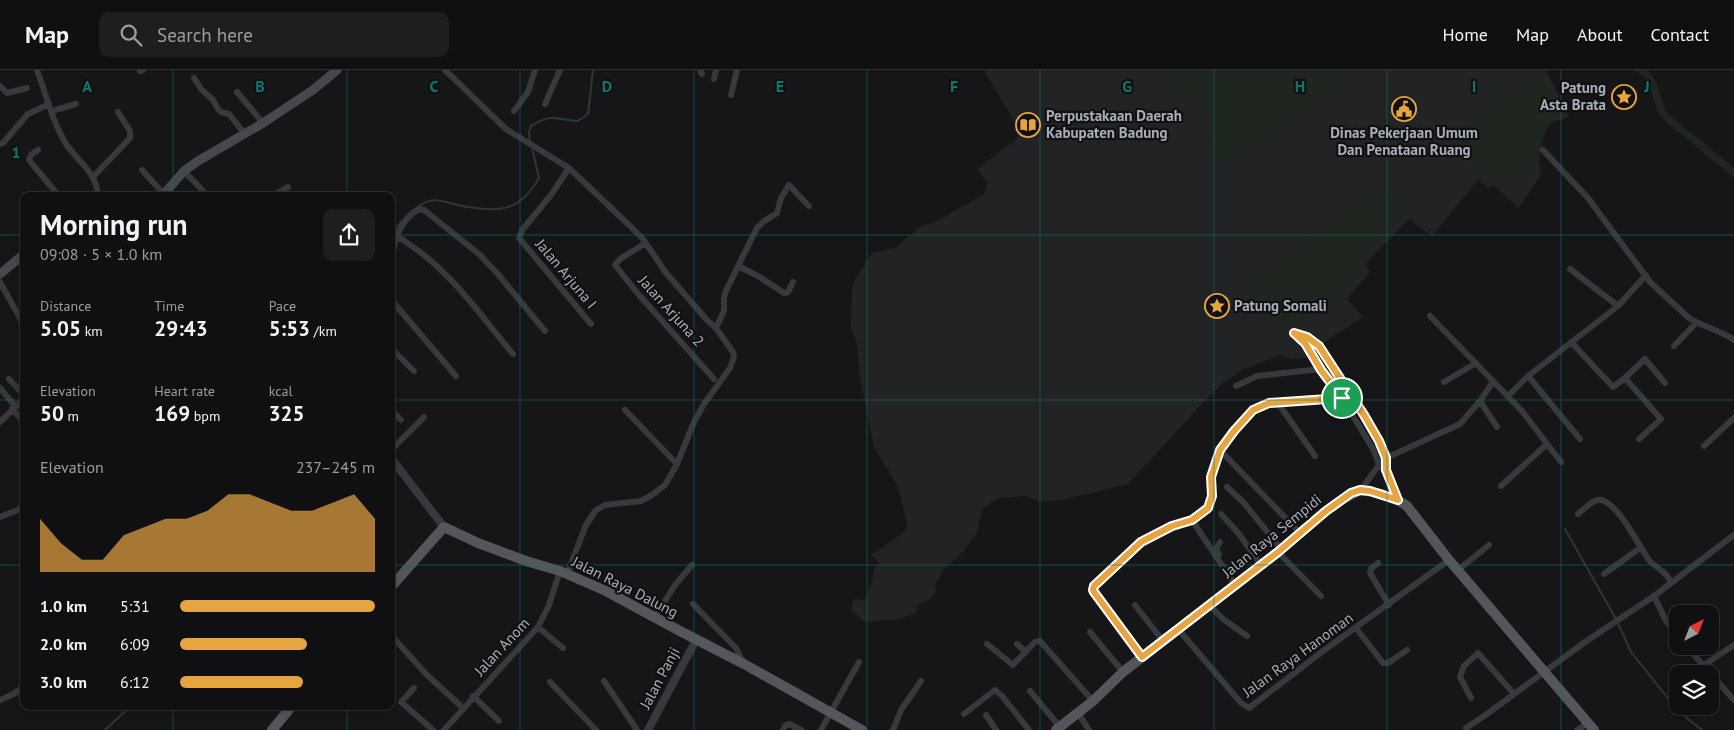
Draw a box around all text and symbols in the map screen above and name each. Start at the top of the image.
search box [99,12,449,57]
text: Map [25,19,69,50]
icon: search [117,21,145,49]
text: Search here [157,23,253,47]
text: Home [1442,23,1488,46]
text: Map [1516,23,1549,46]
text: About [1577,23,1623,46]
text: Contact [1651,23,1709,46]
text: A [82,76,92,96]
text: B [255,76,265,96]
text: C [430,76,439,96]
text: D [602,76,612,96]
text: E [776,76,784,96]
text: F [950,76,958,96]
text: G [1122,76,1132,96]
text: H [1295,76,1305,96]
text: I [1472,76,1476,96]
text: J [1643,76,1650,96]
place label: Patung Asta Brata [1540,78,1606,114]
place icon: Patung Asta Brata [1611,84,1637,110]
public building icon: Dinas Pekerjaan Umum Dan Penataan Ruang [1391,96,1417,122]
place label: Perpustakaan Daerah Kabupaten Badung [1046,106,1182,142]
library icon: Perpustakaan Daerah Kabupaten Badung [1015,112,1041,138]
place label: Dinas Pekerjaan Umum Dan Penataan Ruang [1330,123,1478,159]
text: 1 [11,142,21,162]
text: Morning run [40,206,188,243]
button: share [323,209,375,261]
street label: Jalan Arjuna I [531,234,601,312]
text: 09:08 · 5 × 1.0 km [40,244,162,264]
street label: Jalan Arjuna 2 [634,270,708,350]
place icon: Patung Somali [1204,293,1230,319]
place label: Patung Somali [1234,296,1327,315]
text: Distance [40,297,91,315]
text: Time [154,297,184,315]
text: Pace [269,297,296,315]
text: 5.05 [40,315,81,342]
text: 29:43 [154,315,208,342]
text: 5:53 [269,315,310,342]
text: km [81,322,103,340]
text: /km [310,322,337,340]
pin [1321,377,1363,419]
text: Elevation [40,382,96,400]
text: Heart rate [154,382,215,400]
text: kcal [269,382,293,400]
icon: arrive [1328,384,1356,412]
text: 50 [40,400,64,427]
text: 169 [154,400,190,427]
text: 325 [269,400,304,427]
text: m [64,407,79,425]
text: bpm [190,407,220,425]
text: Elevation [40,457,104,477]
text: 237–245 m [296,457,375,477]
street label: Jalan Raya Sempidi [1217,490,1325,582]
street label: Jalan Raya Dalung [568,551,681,621]
text: 1.0 km [40,596,87,616]
text: 5:31 [120,596,150,616]
north arrow [1669,605,1719,655]
map controls [1669,605,1719,715]
street label: Jalan Raya Hanoman [1238,608,1357,702]
street label: Jalan Anom [469,614,533,680]
text: 2.0 km [40,634,87,654]
text: 6:09 [120,634,150,654]
street label: Jalan Panji [635,644,684,713]
button: layers [1669,665,1719,715]
text: 3.0 km [40,672,87,692]
text: 6:12 [120,672,150,692]

